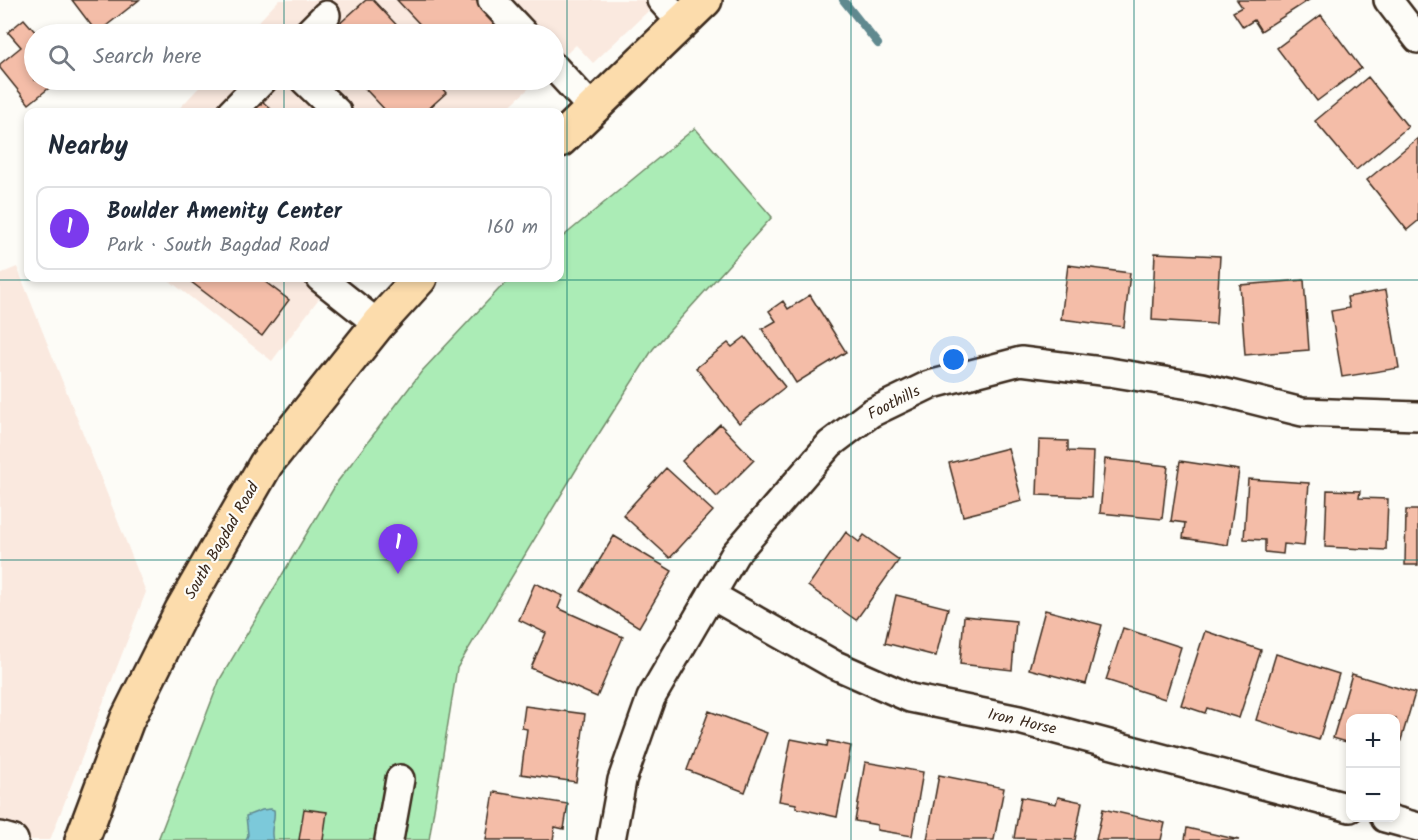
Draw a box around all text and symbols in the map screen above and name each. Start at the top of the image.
search box [24,24,564,90]
text: Search here [93,40,201,75]
icon: search [45,41,78,74]
text: Nearby [48,126,128,168]
text: Boulder Amenity Center [107,195,342,230]
text: 1 [66,212,73,244]
text: 160 m [487,212,538,244]
text: Park · South Bagdad Road [107,230,329,262]
your location [939,345,968,374]
street label: Foothills [863,379,925,427]
street label: South Bagdad Road [178,477,266,604]
pin: 1 [378,524,418,574]
street label: Iron Horse [985,702,1059,742]
map controls [1346,714,1400,822]
button: + [1346,714,1400,768]
button: − [1346,768,1400,822]

